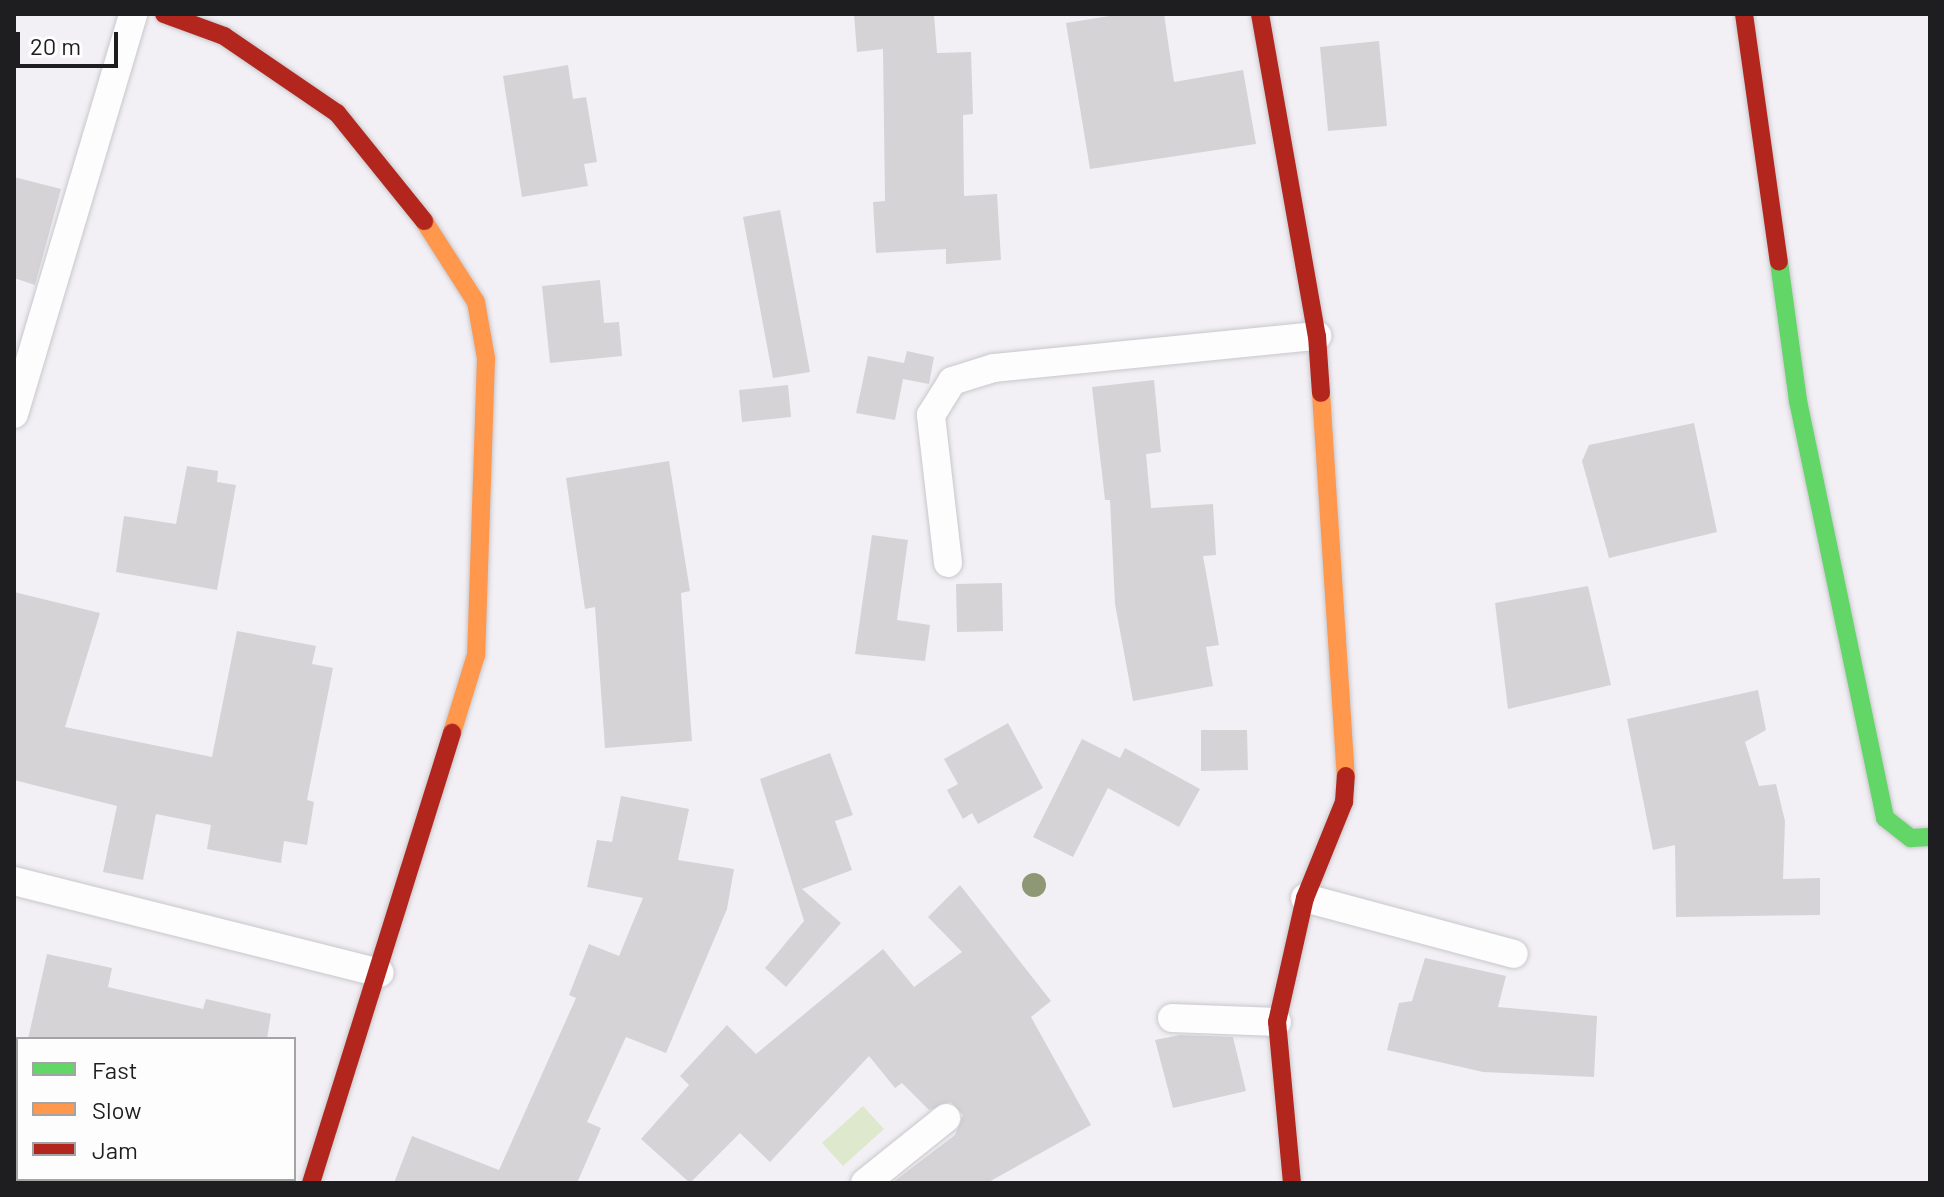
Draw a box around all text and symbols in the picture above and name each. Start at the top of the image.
scale bar [20,16,122,66]
text: 20 m [30,31,81,60]
legend [16,1037,296,1181]
text: Fast [92,1055,137,1084]
text: Slow [92,1095,141,1124]
text: Jam [92,1135,138,1164]

